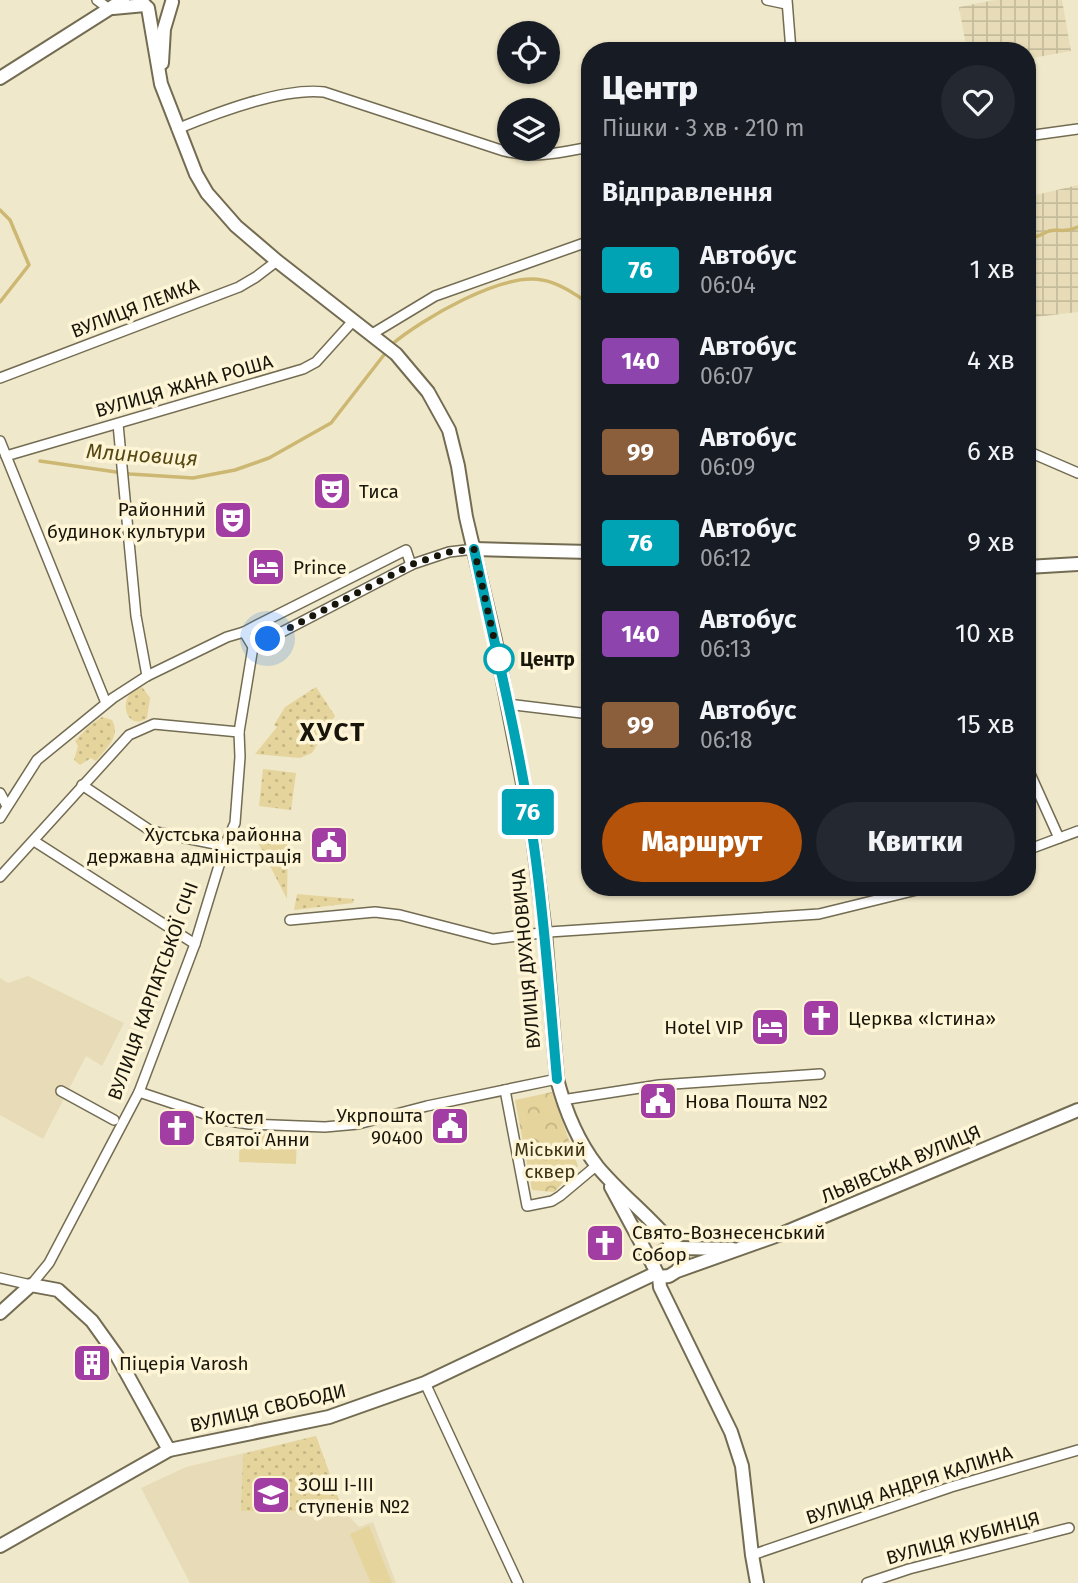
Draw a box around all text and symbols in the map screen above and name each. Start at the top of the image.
map controls [497,21,560,161]
button: locate [497,21,560,84]
button: heart [941,65,1015,139]
text: Центр [602,68,698,108]
button: layers [497,98,560,161]
text: Пішки · 3 хв · 210 m [602,114,805,142]
text: Відправлення [602,177,773,208]
text: Автобус [700,240,797,271]
text: 1 хв [970,254,1015,285]
text: 76 [628,256,653,284]
text: 06:04 [700,271,756,299]
street label: ВУЛИЦЯ ЛЕМКА [68,273,202,343]
text: Автобус [700,331,797,362]
text: 4 хв [967,345,1015,376]
text: 140 [621,347,660,375]
street label: ВУЛИЦЯ ЖАНА РОША [93,350,276,422]
text: 06:07 [700,362,753,390]
text: Автобус [700,422,797,453]
text: 6 хв [967,436,1015,467]
water label: Млиновиця [85,438,199,472]
text: 99 [627,438,654,466]
text: 06:09 [700,453,755,481]
theatre icon: Тиса [311,470,353,512]
place label: Тиса [359,480,399,503]
place label: Районний будинок культури [47,498,206,543]
theatre icon: Районний будинок культури [212,499,254,541]
text: Автобус [700,513,797,544]
text: 9 хв [967,527,1015,558]
text: 76 [628,529,653,557]
text: 06:12 [700,544,751,572]
hotel icon: Prince [245,546,287,588]
place label: Prince [293,556,347,579]
text: Автобус [700,604,797,635]
text: 10 хв [955,618,1015,649]
text: 140 [621,620,660,648]
your location [250,621,285,656]
text: 06:13 [700,635,751,663]
marker: Центр [484,644,514,674]
place label: Центр [520,648,575,671]
text: Автобус [700,695,797,726]
text: 15 хв [957,709,1015,740]
text: 99 [627,711,654,739]
district label: ХУСТ [299,717,366,748]
text: 06:18 [700,726,752,754]
line badge: 76 [496,789,560,835]
text: 76 [516,798,540,826]
button: Маршрут [602,802,802,882]
button: Квитки [816,802,1015,882]
place label: Хустська районна державна адміністрація [87,823,302,868]
public building icon: Хустська районна державна адміністрація [308,824,350,866]
street label: ВУЛИЦЯ ДУХНОВИЧА [507,868,545,1050]
street label: ВУЛИЦЯ КАРПАТСЬКОЇ СІЧІ [103,879,203,1103]
church icon: Церква «Істина» [800,997,842,1039]
hotel icon: Hotel VIP [749,1006,791,1048]
place label: Церква «Істина» [848,1007,996,1030]
place label: Hotel VIP [664,1016,743,1039]
public building icon: Нова Пошта №2 [637,1080,679,1122]
place label: Нова Пошта №2 [685,1090,828,1113]
place label: Укрпошта 90400 [337,1104,423,1149]
public building icon: Укрпошта 90400 [429,1105,471,1147]
place label: Костел Святої Анни [204,1106,310,1151]
church icon: Костел Святої Анни [156,1107,198,1149]
street label: ЛЬВІВСЬКА ВУЛИЦЯ [818,1120,984,1208]
park label: Міський сквер [514,1138,586,1183]
place label: Свято-Вознесенський Собор [632,1221,826,1266]
church icon: Свято-Вознесенський Собор [584,1222,626,1264]
building icon: Піцерія Varosh [71,1342,113,1384]
place label: Піцерія Varosh [119,1352,249,1375]
street label: ВУЛИЦЯ СВОБОДИ [188,1379,348,1437]
street label: ВУЛИЦЯ АНДРІЯ КАЛИНА [803,1441,1015,1529]
place label: ЗОШ І-ІІІ ступенів №2 [298,1473,410,1518]
school or university icon: ЗОШ І-ІІІ ступенів №2 [250,1474,292,1516]
street label: ВУЛИЦЯ КУБИНЦЯ [884,1506,1042,1570]

